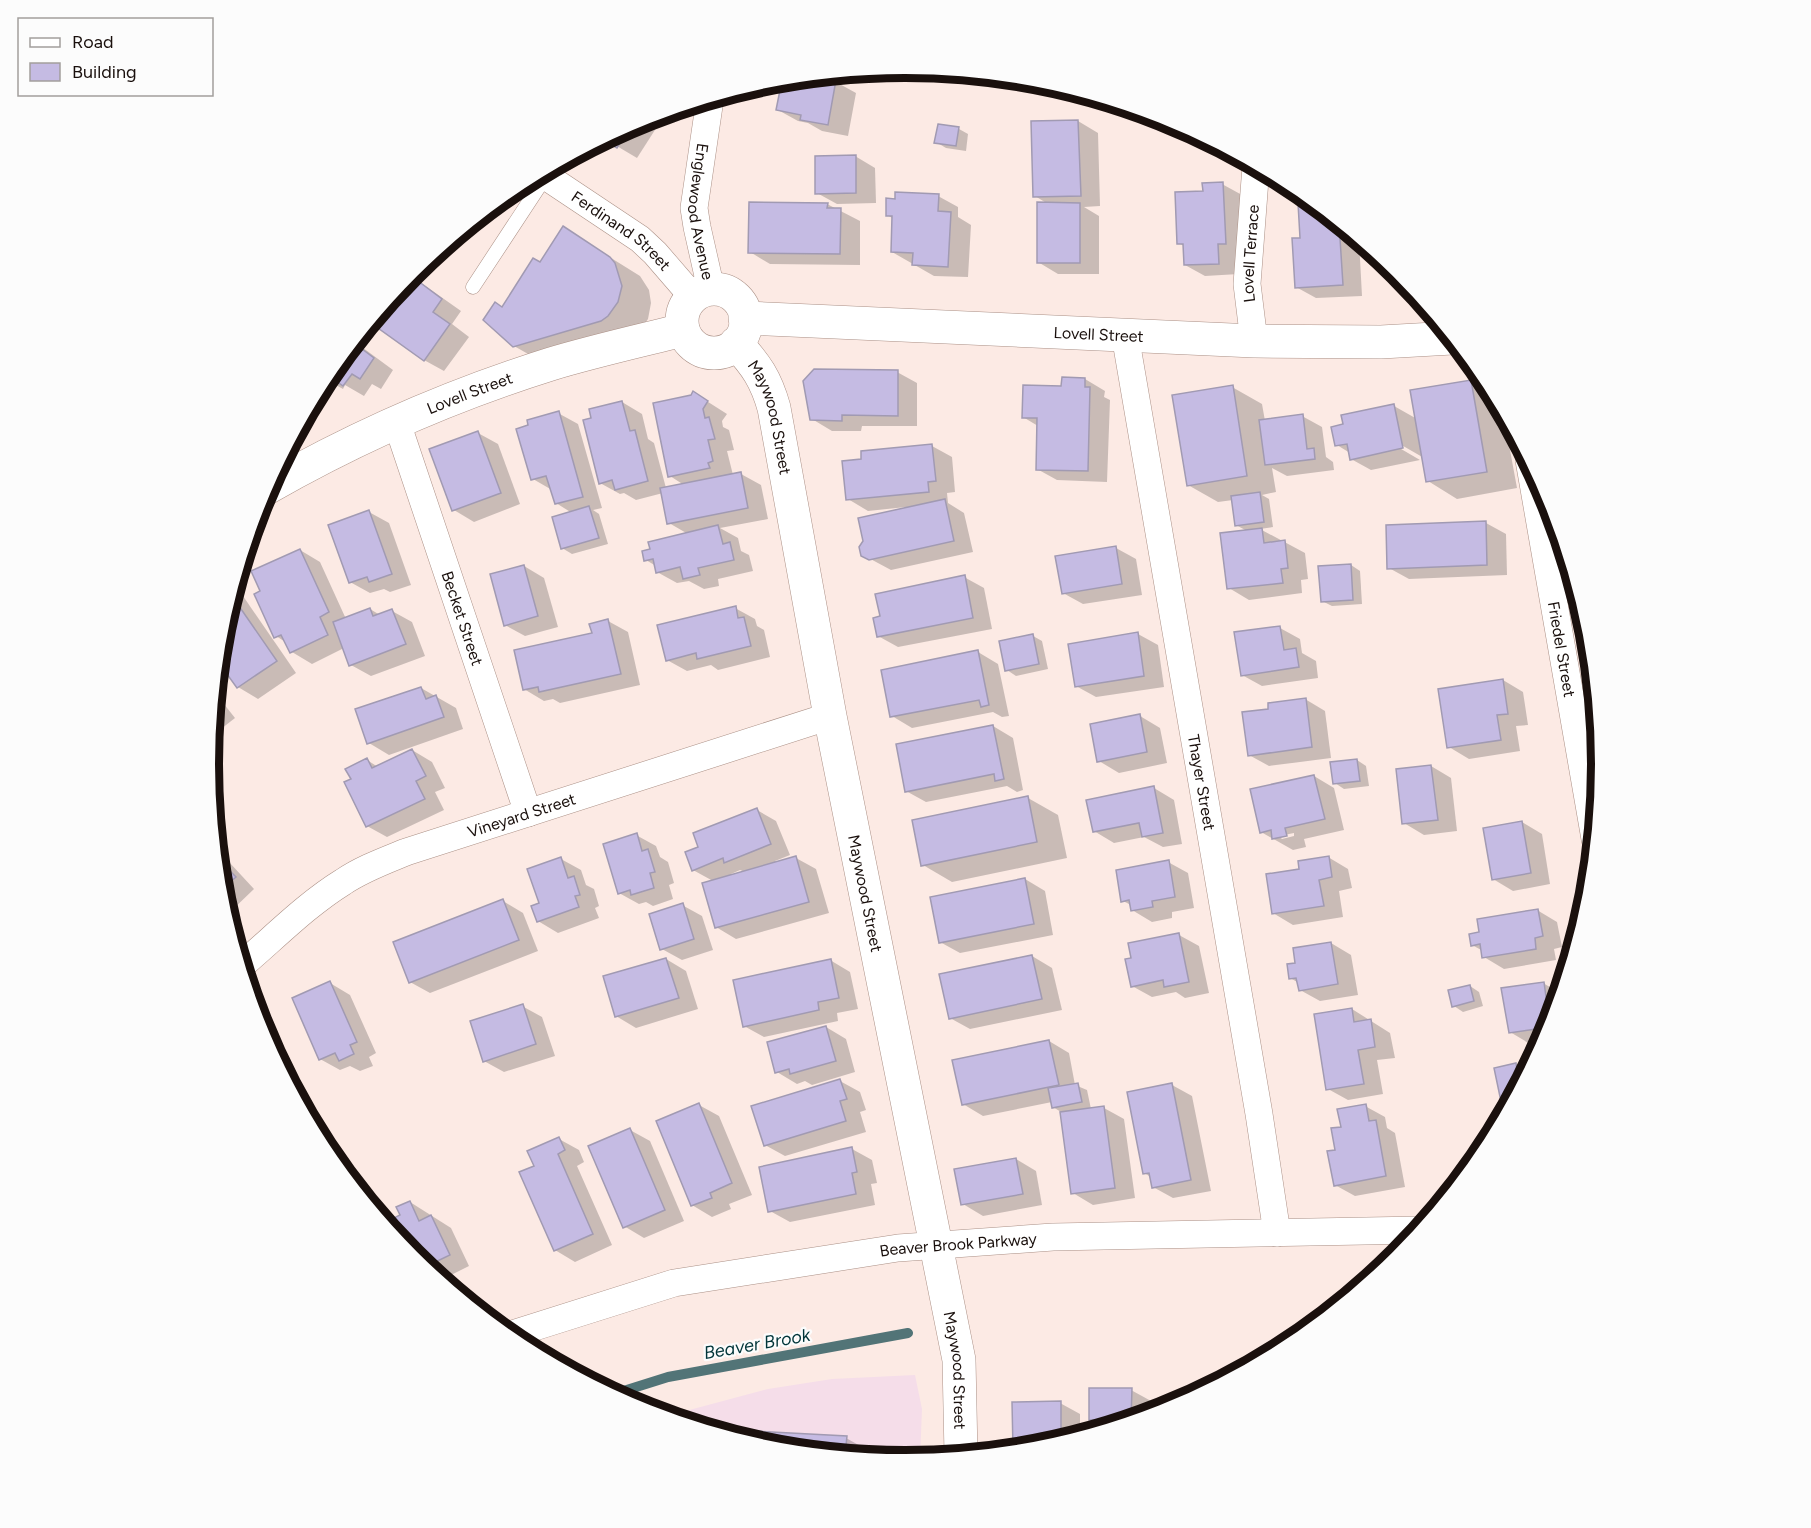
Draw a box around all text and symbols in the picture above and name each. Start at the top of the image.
legend [18,18,213,96]
text: Road [72,31,113,53]
text: Building [72,61,137,83]
street label: Englewood Avenue [684,142,718,282]
street label: Ferdinand Street [568,187,675,274]
street label: Lovell Terrace [1237,204,1263,304]
street label: Lovell Street [1053,322,1144,346]
street label: Maywood Street [744,356,795,476]
street label: Lovell Street [424,368,515,418]
street label: Becket Street [438,569,487,668]
street label: Friedel Street [1544,600,1580,699]
street label: Thayer Street [1184,733,1220,832]
street label: Vineyard Street [465,789,578,841]
street label: Maywood Street [844,833,887,954]
street label: Beaver Brook Parkway [878,1229,1038,1260]
street label: Maywood Street [940,1310,970,1430]
water label: Beaver Brook [702,1324,813,1364]

